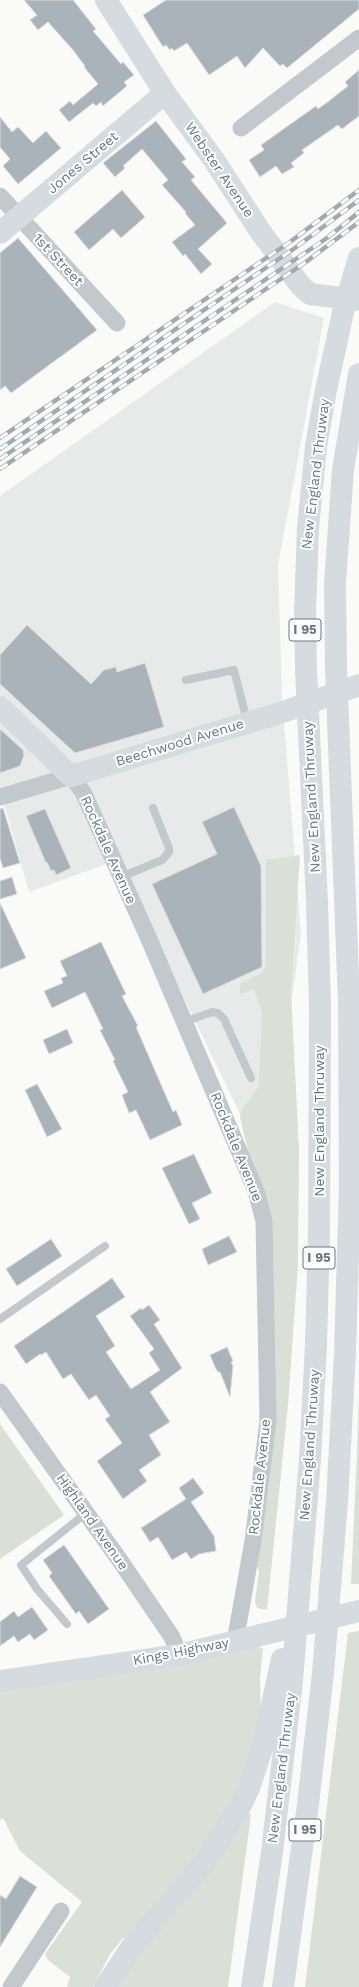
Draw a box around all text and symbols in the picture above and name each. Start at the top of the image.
street label: Webster Avenue [181,119,257,221]
street label: Jones Street [44,129,122,197]
street label: 1st Street [29,230,87,290]
street label: New England Thruway [298,398,334,550]
road number: I 95 [289,619,321,641]
street label: Beechwood Avenue [114,716,246,770]
street label: New England Thruway [300,721,324,873]
street label: Rockdale Avenue [77,793,139,907]
street label: New England Thruway [312,1045,328,1197]
street label: Rockdale Avenue [206,1090,266,1204]
road number: I 95 [303,1247,335,1269]
street label: New England Thruway [296,1369,324,1521]
street label: Rockdale Avenue [246,1418,274,1536]
street label: Highland Avenue [52,1470,132,1574]
street label: Kings Highway [132,1634,230,1670]
street label: New England Thruway [264,1692,300,1844]
road number: I 95 [289,1819,321,1841]

